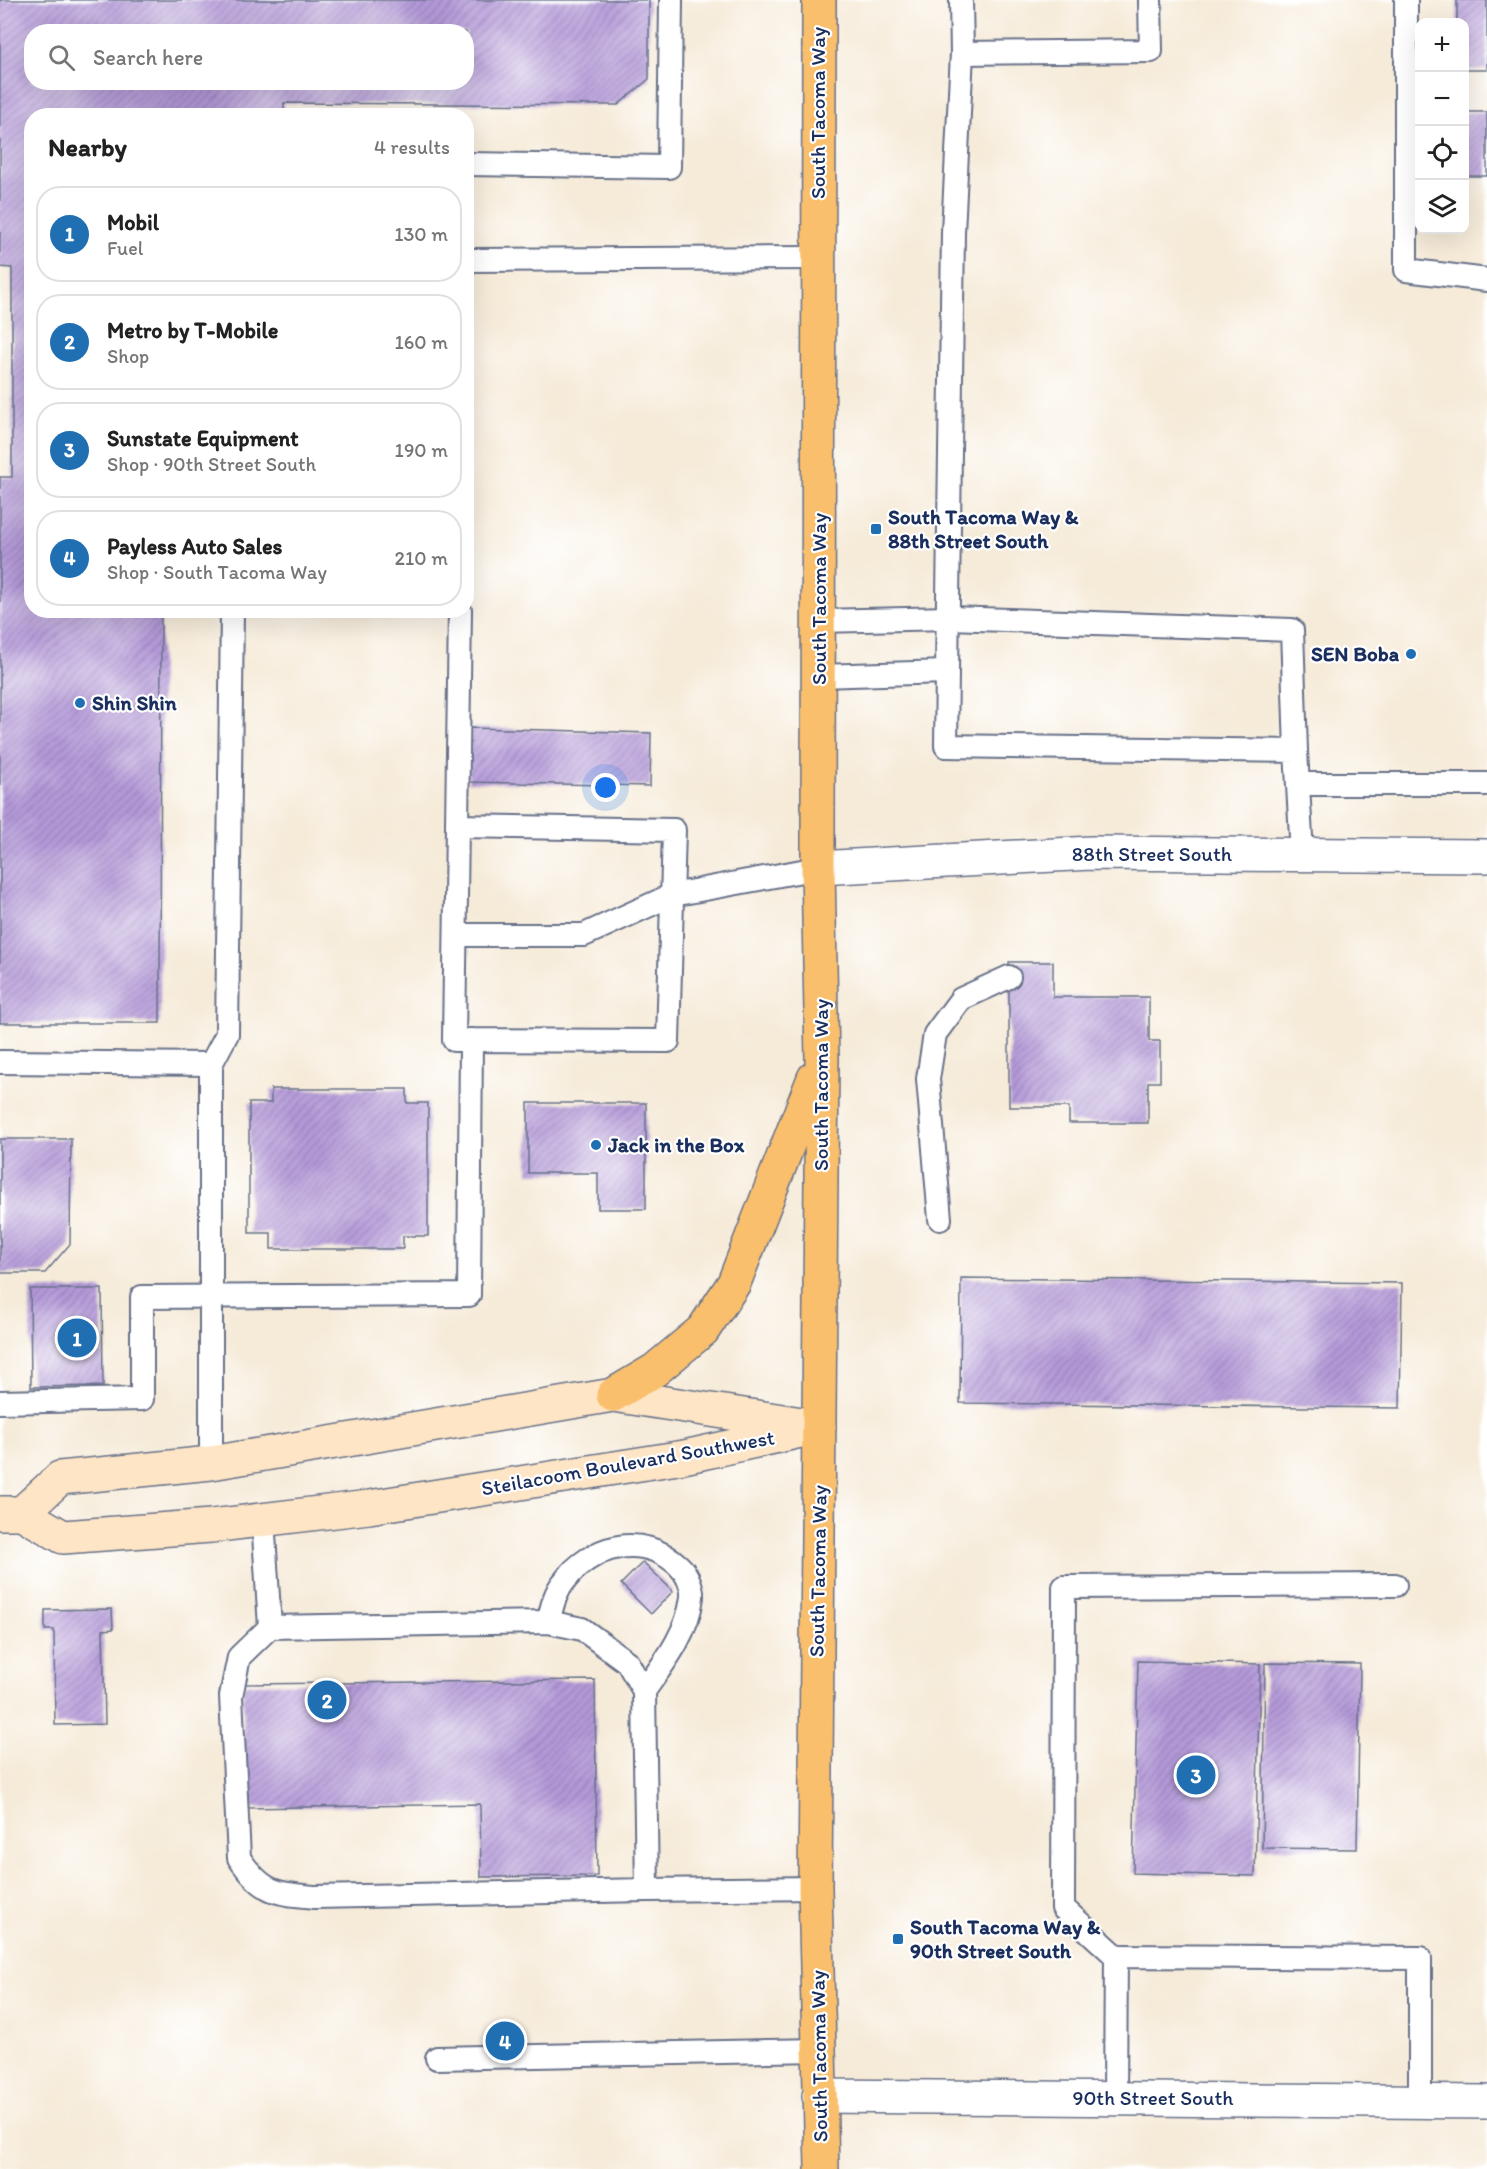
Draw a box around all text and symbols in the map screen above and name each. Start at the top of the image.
map controls [1415,18,1469,234]
button: + [1415,18,1469,72]
search box [24,24,474,90]
street label: South Tacoma Way [805,27,830,199]
icon: search [45,41,78,74]
text: Search here [93,44,203,71]
button: − [1415,72,1469,126]
button: locate [1415,126,1469,180]
text: Nearby [48,131,127,163]
text: 4 results [374,135,450,159]
button: layers [1415,180,1469,234]
text: Mobil [107,209,159,236]
text: 1 [65,222,74,246]
text: 130 m [394,222,448,246]
text: Fuel [107,236,143,260]
text: Metro by T-Mobile [107,317,278,344]
text: 2 [64,330,75,354]
text: 160 m [395,330,448,354]
text: Shop [107,344,149,368]
text: Sunstate Equipment [107,425,299,452]
text: 3 [64,438,75,462]
text: 190 m [395,438,448,462]
text: Shop · 90th Street South [107,452,316,476]
place label: South Tacoma Way & 88th Street South [888,504,1079,553]
street label: South Tacoma Way [806,513,831,685]
marker: South Tacoma Way & 88th Street South [869,522,883,536]
text: Payless Auto Sales [107,533,282,560]
text: 4 [63,546,76,570]
text: 210 m [395,546,448,570]
text: Shop · South Tacoma Way [107,560,327,584]
place label: SEN Boba [1311,641,1400,666]
marker: SEN Boba [1404,647,1418,661]
place label: Shin Shin [92,690,177,715]
marker: Shin Shin [73,696,87,710]
your location [591,773,620,802]
street label: 88th Street South [1072,841,1233,866]
street label: South Tacoma Way [808,999,833,1171]
place label: Jack in the Box [607,1132,745,1157]
marker: Jack in the Box [589,1138,603,1152]
pin: 1 [58,1316,97,1360]
street label: Steilacoom Boulevard Southwest [479,1424,777,1501]
street label: South Tacoma Way [804,1485,832,1657]
pin: 2 [308,1678,346,1722]
pin: 3 [1176,1752,1216,1798]
place label: South Tacoma Way & 90th Street South [910,1914,1101,1963]
marker: South Tacoma Way & 90th Street South [891,1932,905,1946]
street label: South Tacoma Way [804,1970,832,2142]
pin: 4 [486,2018,524,2064]
street label: 90th Street South [1072,2085,1234,2110]

